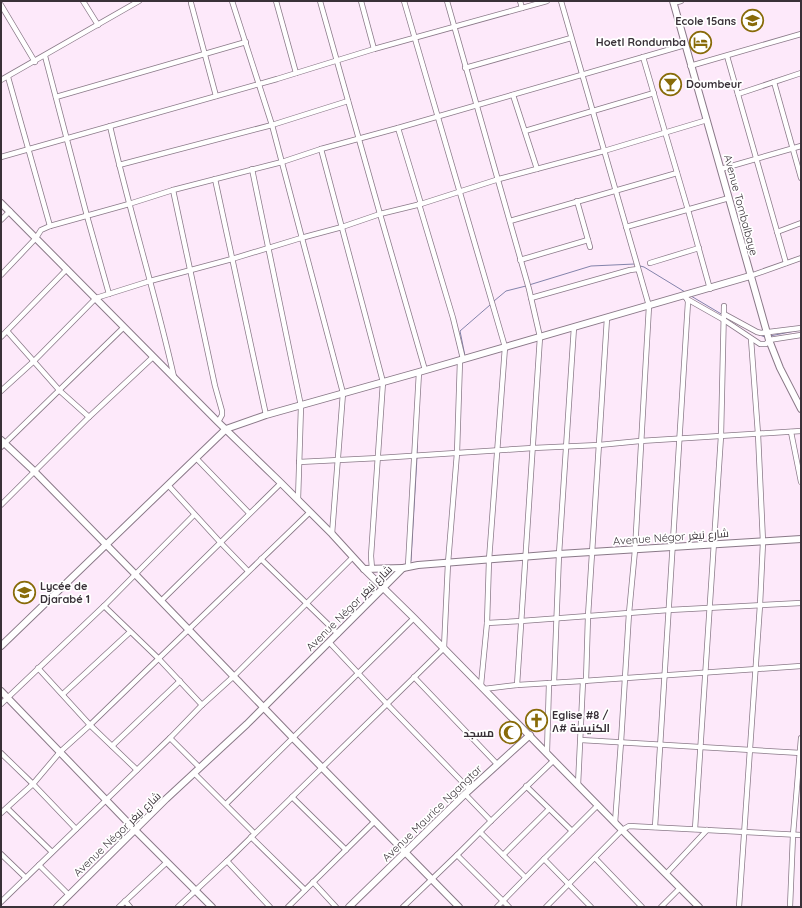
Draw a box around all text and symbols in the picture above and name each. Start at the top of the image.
school or university icon: Ecole 15ans [739,8,765,34]
place label: Ecole 15ans [675,14,736,28]
hotel icon: Hoetl Rondumba [688,29,714,55]
place label: Hoetl Rondumba [596,35,686,49]
bar icon: Doumbeur [657,71,683,97]
place label: Doumbeur [686,77,742,91]
street label: Avenue Tombalbaye [721,153,761,257]
street label: Avenue Négor شارع نيغر [613,526,729,549]
street label: Avenue Négor شارع نيغر [303,562,396,655]
school or university icon: Lycée de Djarabé 1 [12,579,38,605]
place label: Lycée de Djarabé 1 [40,579,90,606]
church icon: Eglise #8 / الكنيسة #٨ [523,708,549,734]
place label: Eglise #8 / الكنيسة #٨ [552,708,610,735]
mosque icon: مسجد [497,720,523,746]
place label: مسجد [463,726,494,740]
street label: Avenue Maurice Ngangtar [379,761,485,864]
street label: Avenue Négor شارع نيغر [70,789,164,880]

